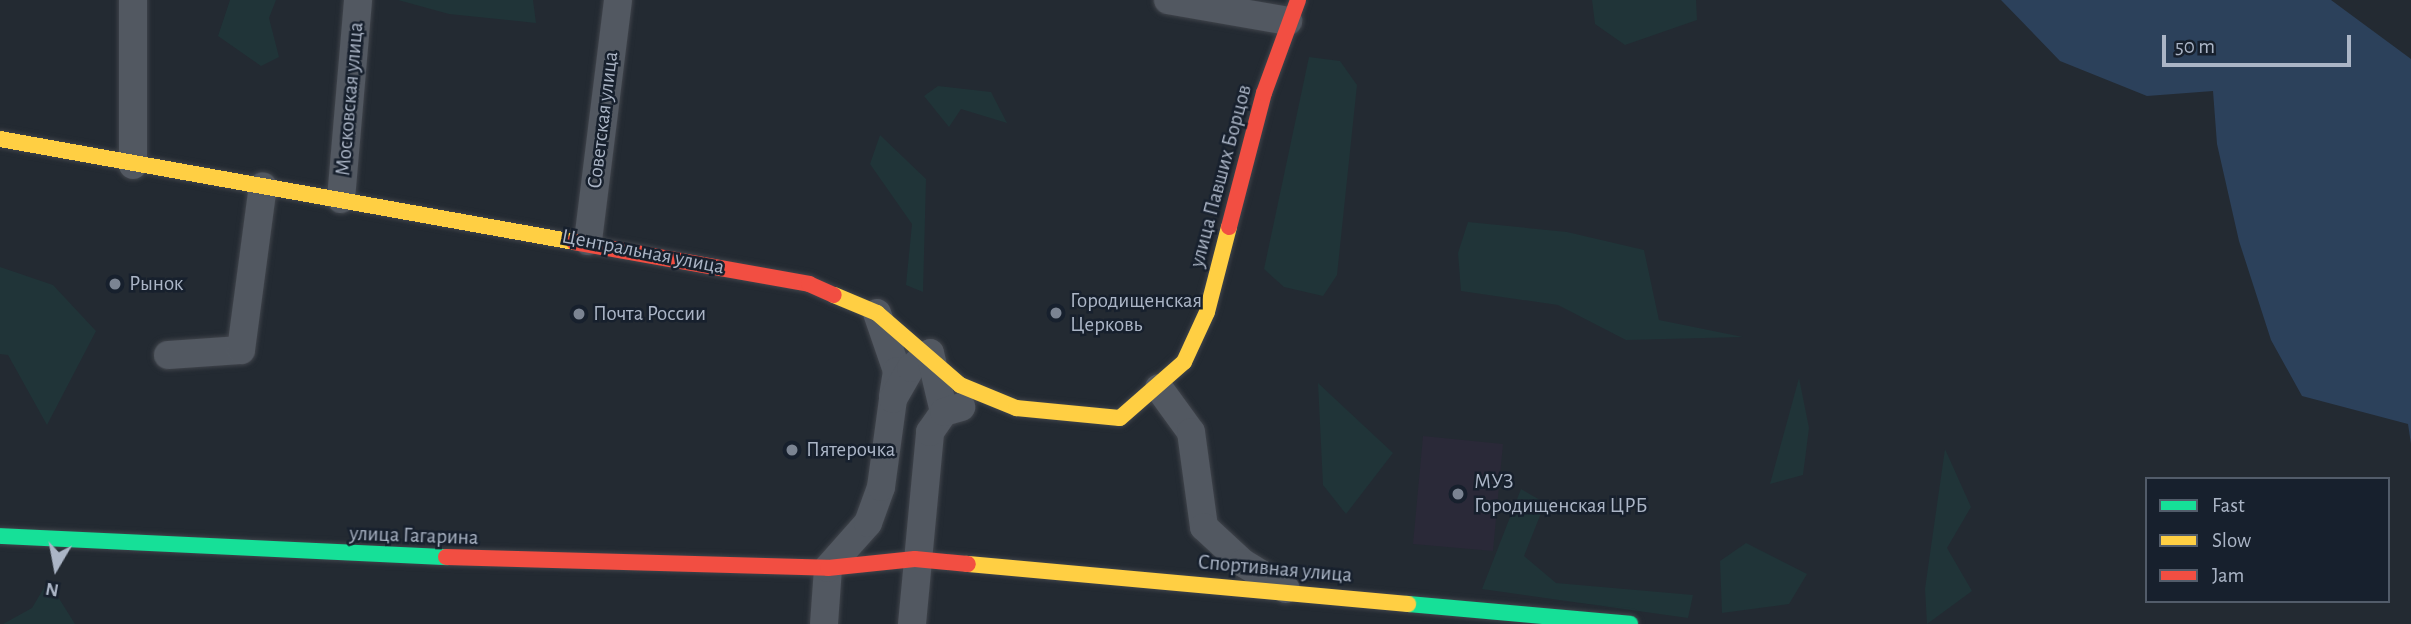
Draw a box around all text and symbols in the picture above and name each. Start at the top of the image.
street label: Московская улица [331,21,369,177]
scale bar [2166,21,2355,65]
text: 50 m [2175,36,2215,57]
street label: Советская улица [582,50,624,190]
street label: улица Павших Борцов [1184,82,1258,270]
street label: Центральная улица [559,224,727,280]
place label: Рынок [129,271,183,297]
marker: Рынок [107,276,123,292]
place label: Городищенская Церковь [1070,288,1202,338]
place label: Почта России [593,301,706,327]
marker: Городищенская Церковь [1048,305,1064,321]
marker: Почта России [571,306,587,322]
place label: Пятерочка [806,437,895,463]
marker: Пятерочка [784,442,800,458]
place label: МУЗ Городищенская ЦРБ [1474,469,1647,519]
legend [2145,477,2390,603]
marker: МУЗ Городищенская ЦРБ [1448,484,1468,504]
text: Fast [2212,495,2245,516]
street label: улица Гагарина [349,521,479,551]
text: Slow [2212,530,2251,551]
north arrow [21,533,91,603]
street label: Спортивная улица [1197,550,1353,588]
text: Jam [2212,565,2244,586]
text: N [44,579,60,600]

